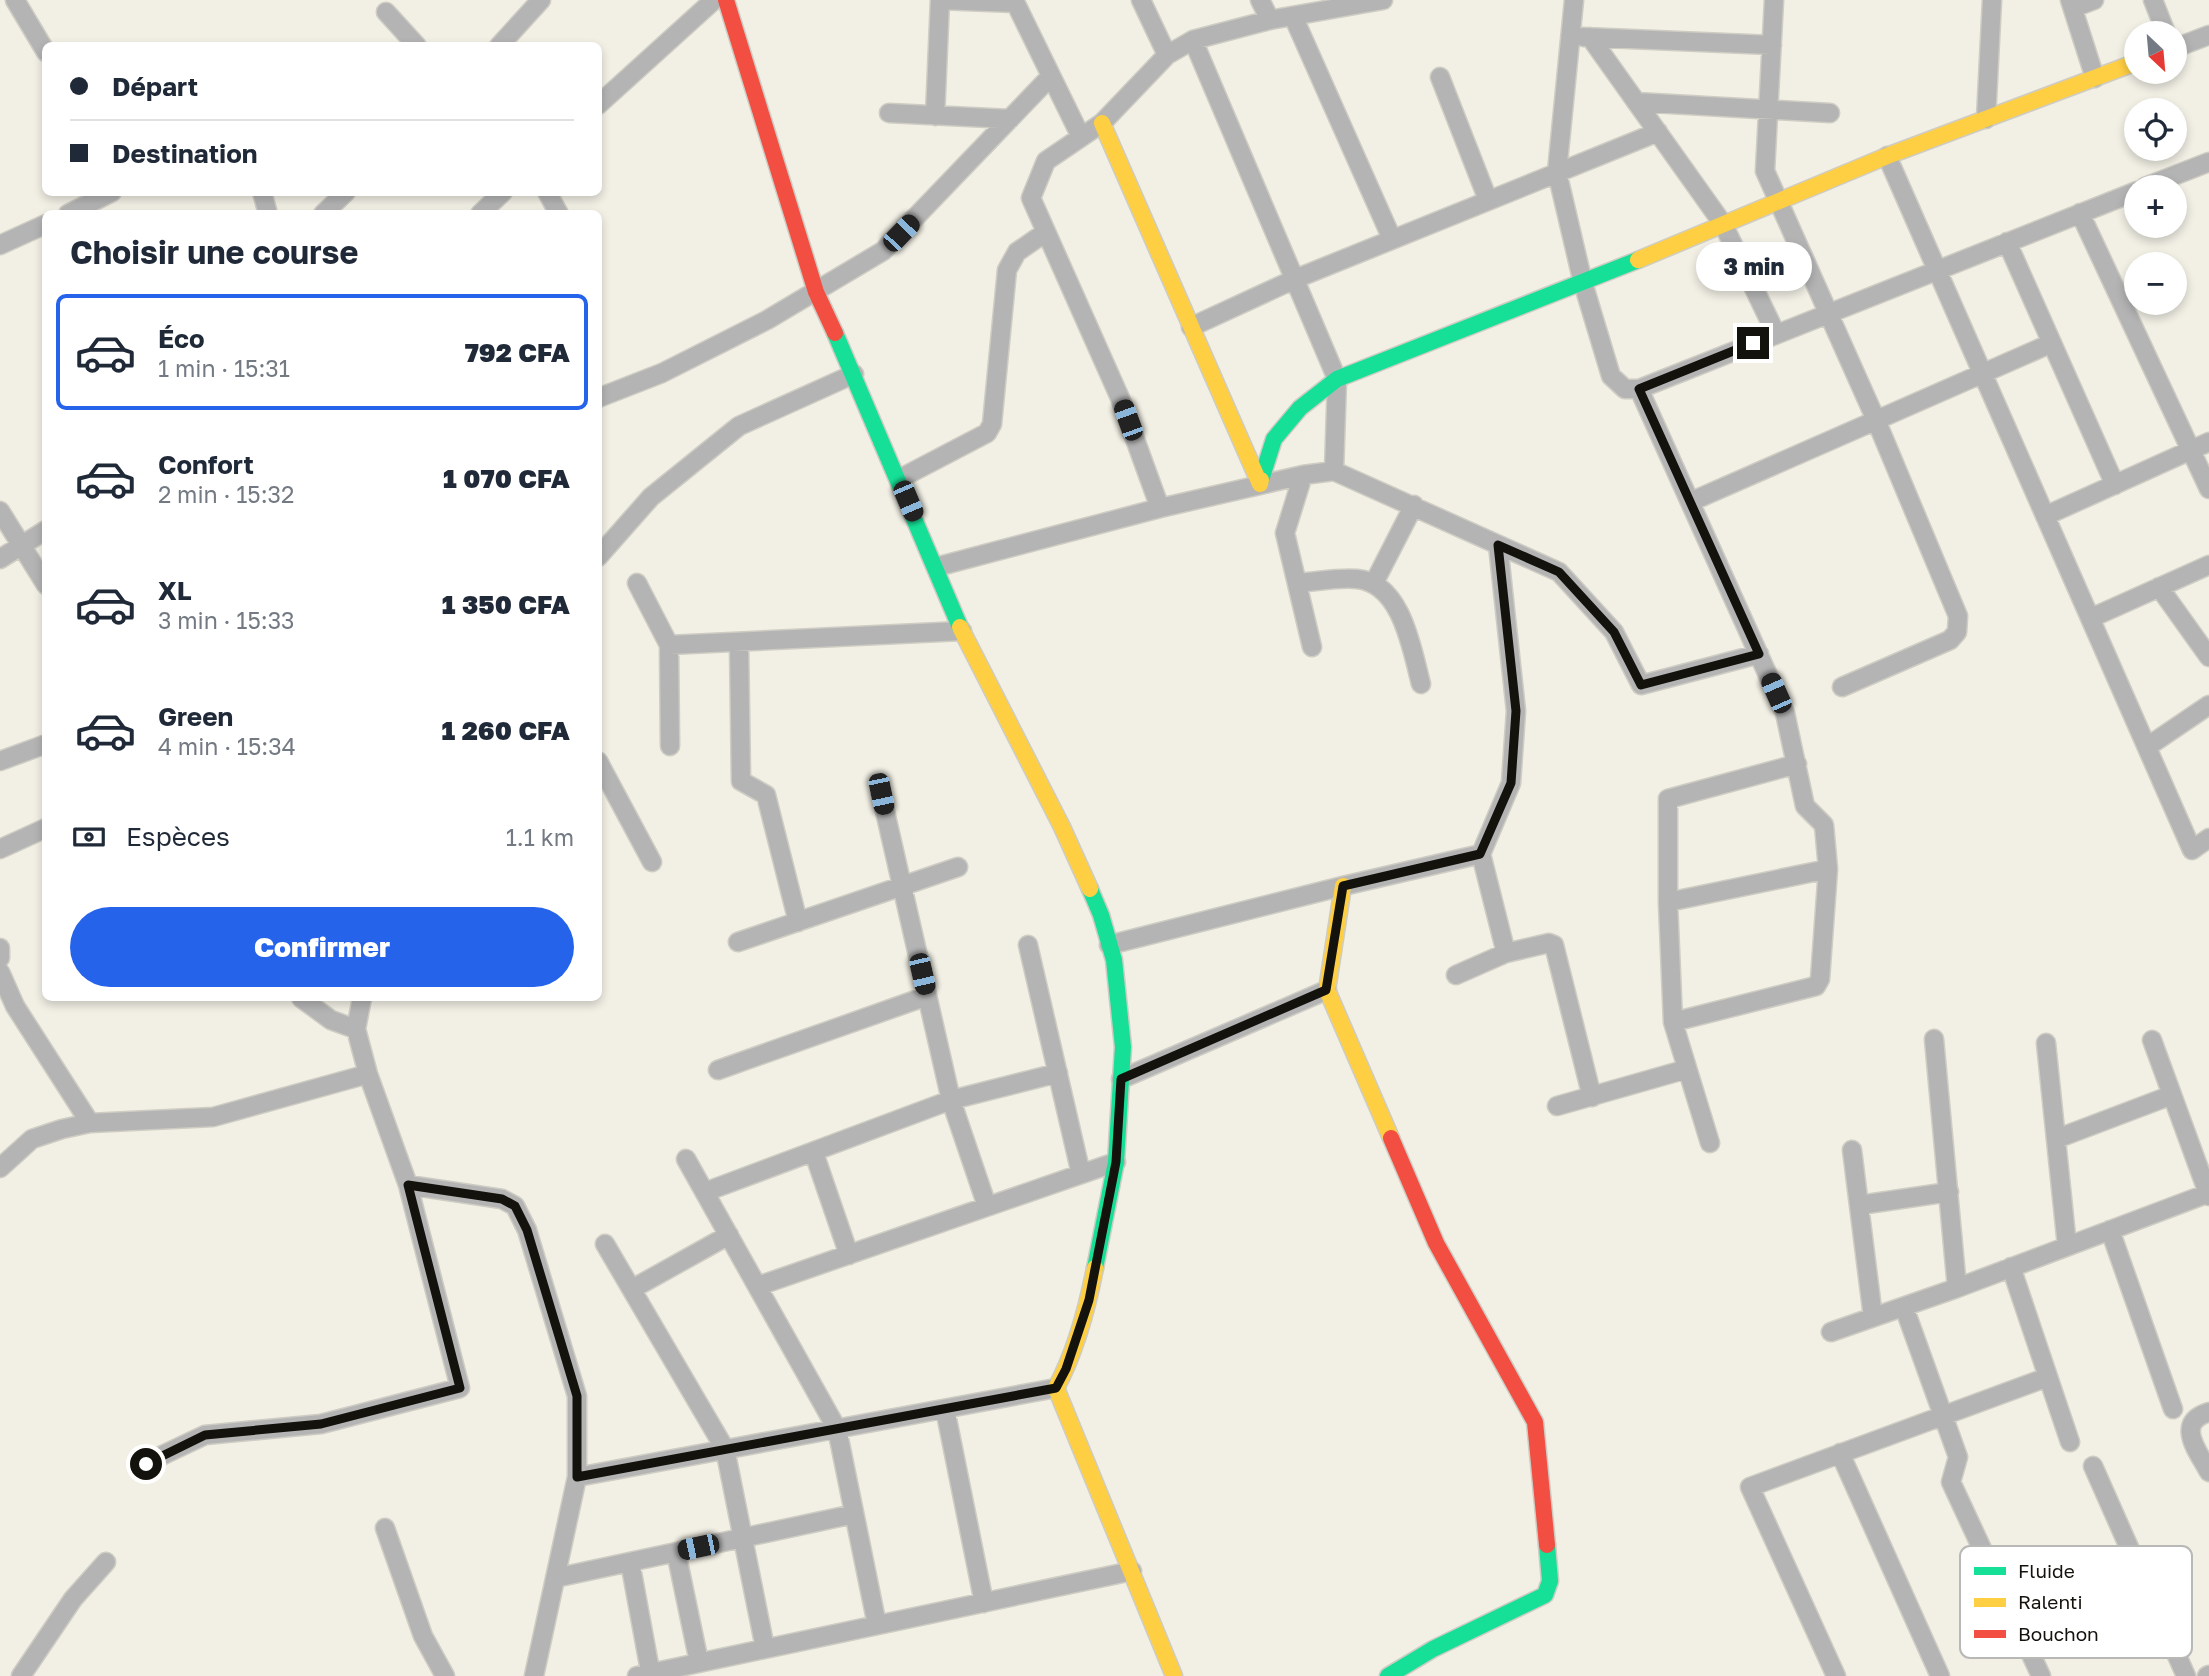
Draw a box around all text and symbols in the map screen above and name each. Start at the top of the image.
north arrow [2124,21,2188,84]
map controls [2124,21,2187,315]
text: Départ [112,71,198,102]
button: locate [2124,98,2187,161]
text: Destination [112,138,258,169]
button: + [2124,175,2187,238]
car [879,211,924,255]
text: Choisir une course [70,233,358,271]
callout: 3 min [1695,242,1811,290]
text: 3 min [1724,252,1784,280]
button: − [2124,252,2187,315]
icon: car [74,321,137,384]
text: Éco [158,323,205,354]
route end [1737,327,1769,359]
text: 792 CFA [465,337,570,368]
text: 1 min · 15:31 [158,354,290,382]
car [1111,397,1146,443]
icon: car [74,447,137,510]
text: Confort [158,449,254,480]
text: 1 070 CFA [443,463,570,494]
car [891,478,926,524]
text: 2 min · 15:32 [158,480,294,508]
icon: car [74,573,137,636]
text: XL [158,575,192,606]
text: 1 350 CFA [442,589,570,620]
text: 3 min · 15:33 [158,606,295,634]
car [1758,670,1795,716]
icon: car [74,699,137,762]
text: Green [158,701,233,732]
text: 1 260 CFA [441,715,570,746]
text: 4 min · 15:34 [158,732,296,760]
car [867,771,896,817]
icon: cash [70,818,108,856]
text: Espèces [126,821,230,852]
text: 1.1 km [506,823,574,851]
button: Confirmer [70,907,574,987]
car [908,951,937,997]
route start [130,1448,162,1480]
car [676,1532,721,1562]
legend [1960,1546,2192,1658]
text: Fluide [2018,1559,2075,1582]
text: Ralenti [2018,1590,2083,1613]
text: Bouchon [2018,1622,2099,1645]

